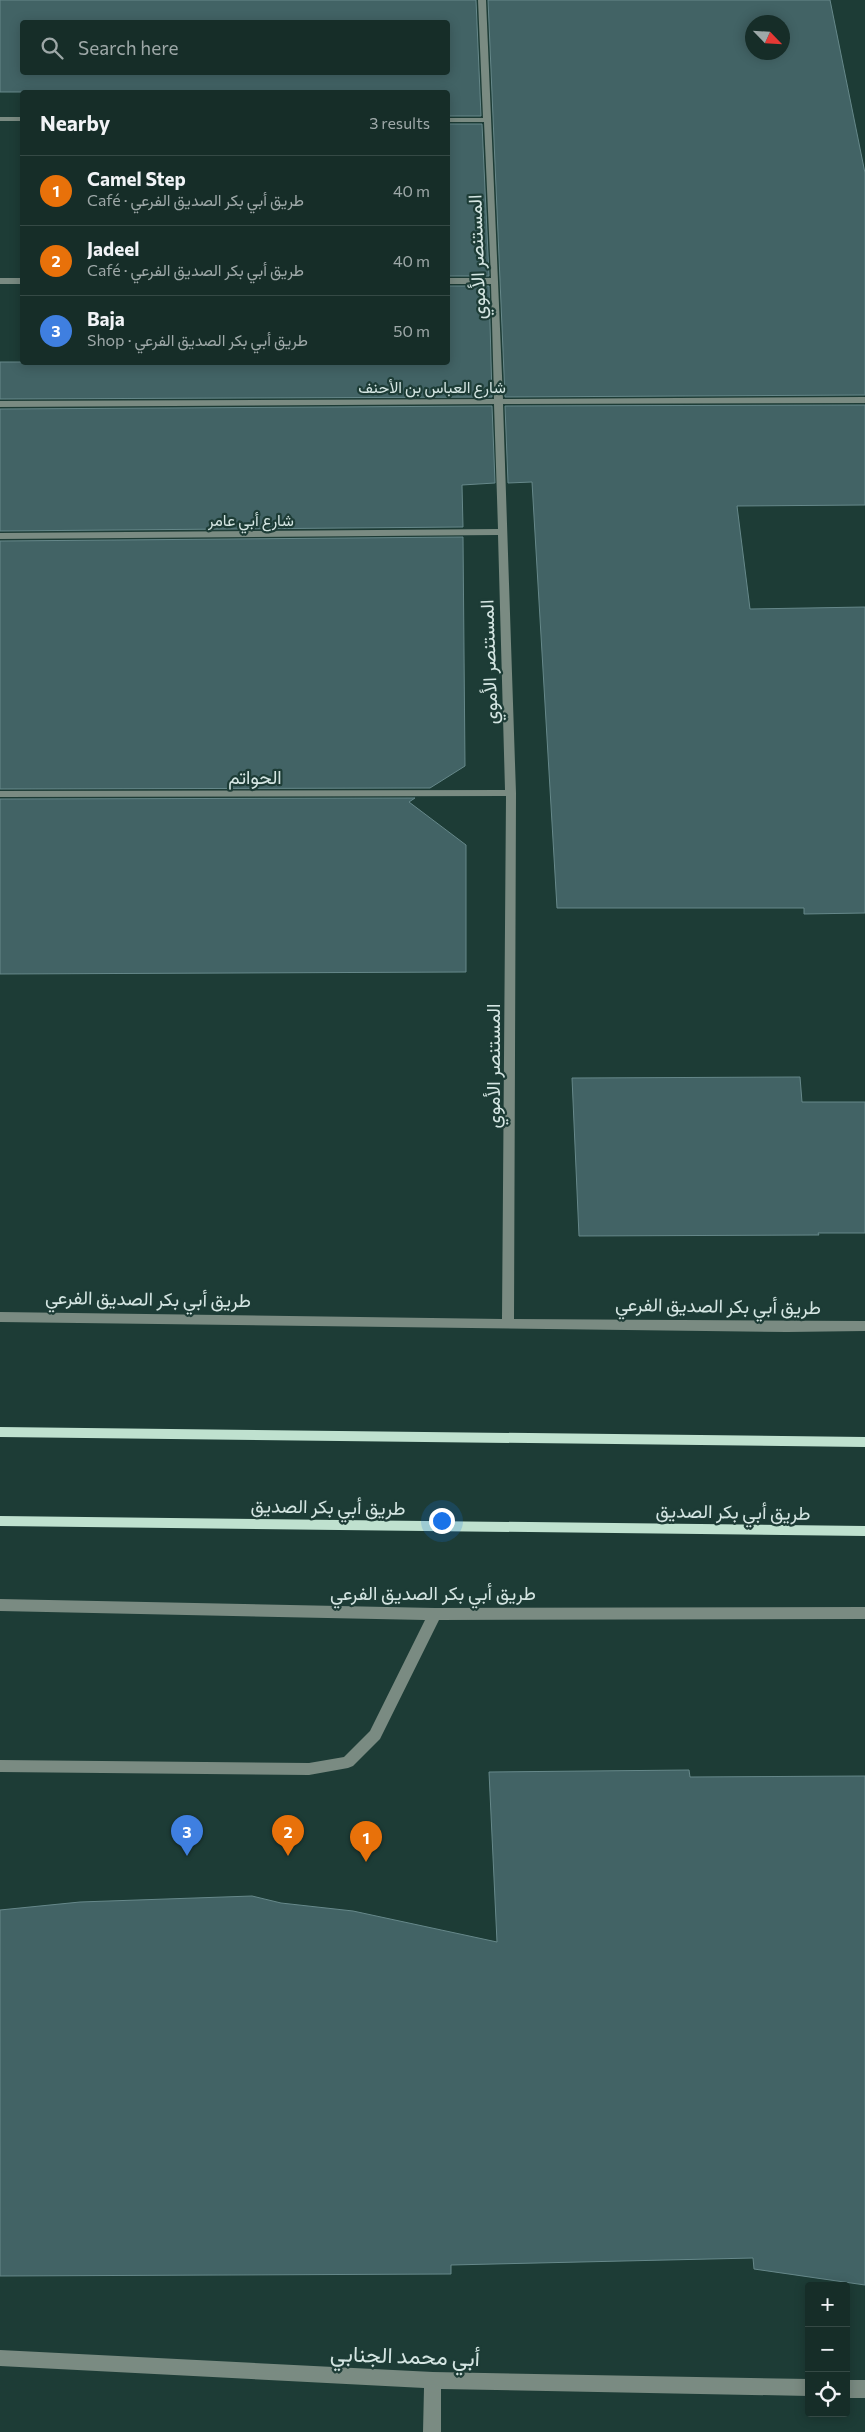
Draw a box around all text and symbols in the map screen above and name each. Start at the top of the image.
north arrow [745,15,790,60]
search box [20,20,450,75]
icon: search [38,34,66,62]
text: Search here [78,36,178,59]
text: Nearby [40,110,110,135]
text: 3 results [369,113,430,132]
text: Camel Step [87,167,186,190]
text: 1 [52,181,60,200]
text: 40 m [393,181,430,200]
text: Café · طريق أبي بكر الصديق الفرعي [87,190,304,209]
street label: المستنصر الأموي [462,194,495,320]
text: Jadeel [87,237,139,260]
text: 2 [51,251,61,270]
text: 40 m [393,251,430,270]
text: Café · طريق أبي بكر الصديق الفرعي [87,260,304,279]
text: Baja [87,307,125,330]
text: 3 [51,321,61,340]
text: 50 m [393,321,430,340]
text: Shop · طريق أبي بكر الصديق الفرعي [87,330,308,349]
street label: شارع العباس بن الأحنف [358,377,506,399]
street label: شارع أبي عامر [207,510,294,534]
street label: المستنصر الأموي [474,599,507,725]
street label: الحواتم [228,765,282,790]
street label: المستنصر الأموي [481,1004,509,1129]
street label: طريق أبي بكر الصديق الفرعي [45,1285,251,1316]
street label: طريق أبي بكر الصديق الفرعي [615,1292,821,1323]
street label: طريق أبي بكر الصديق [250,1493,406,1524]
street label: طريق أبي بكر الصديق [655,1498,811,1529]
your location [429,1508,455,1534]
street label: طريق أبي بكر الصديق الفرعي [330,1581,536,1609]
pin: 3 [171,1815,203,1856]
pin: 2 [272,1815,304,1856]
pin: 1 [350,1821,382,1862]
map controls [805,2282,850,2417]
button: + [805,2282,850,2327]
button: − [805,2327,850,2372]
street label: أبي محمد الجنابي [329,2339,480,2377]
button: locate [805,2372,850,2417]

